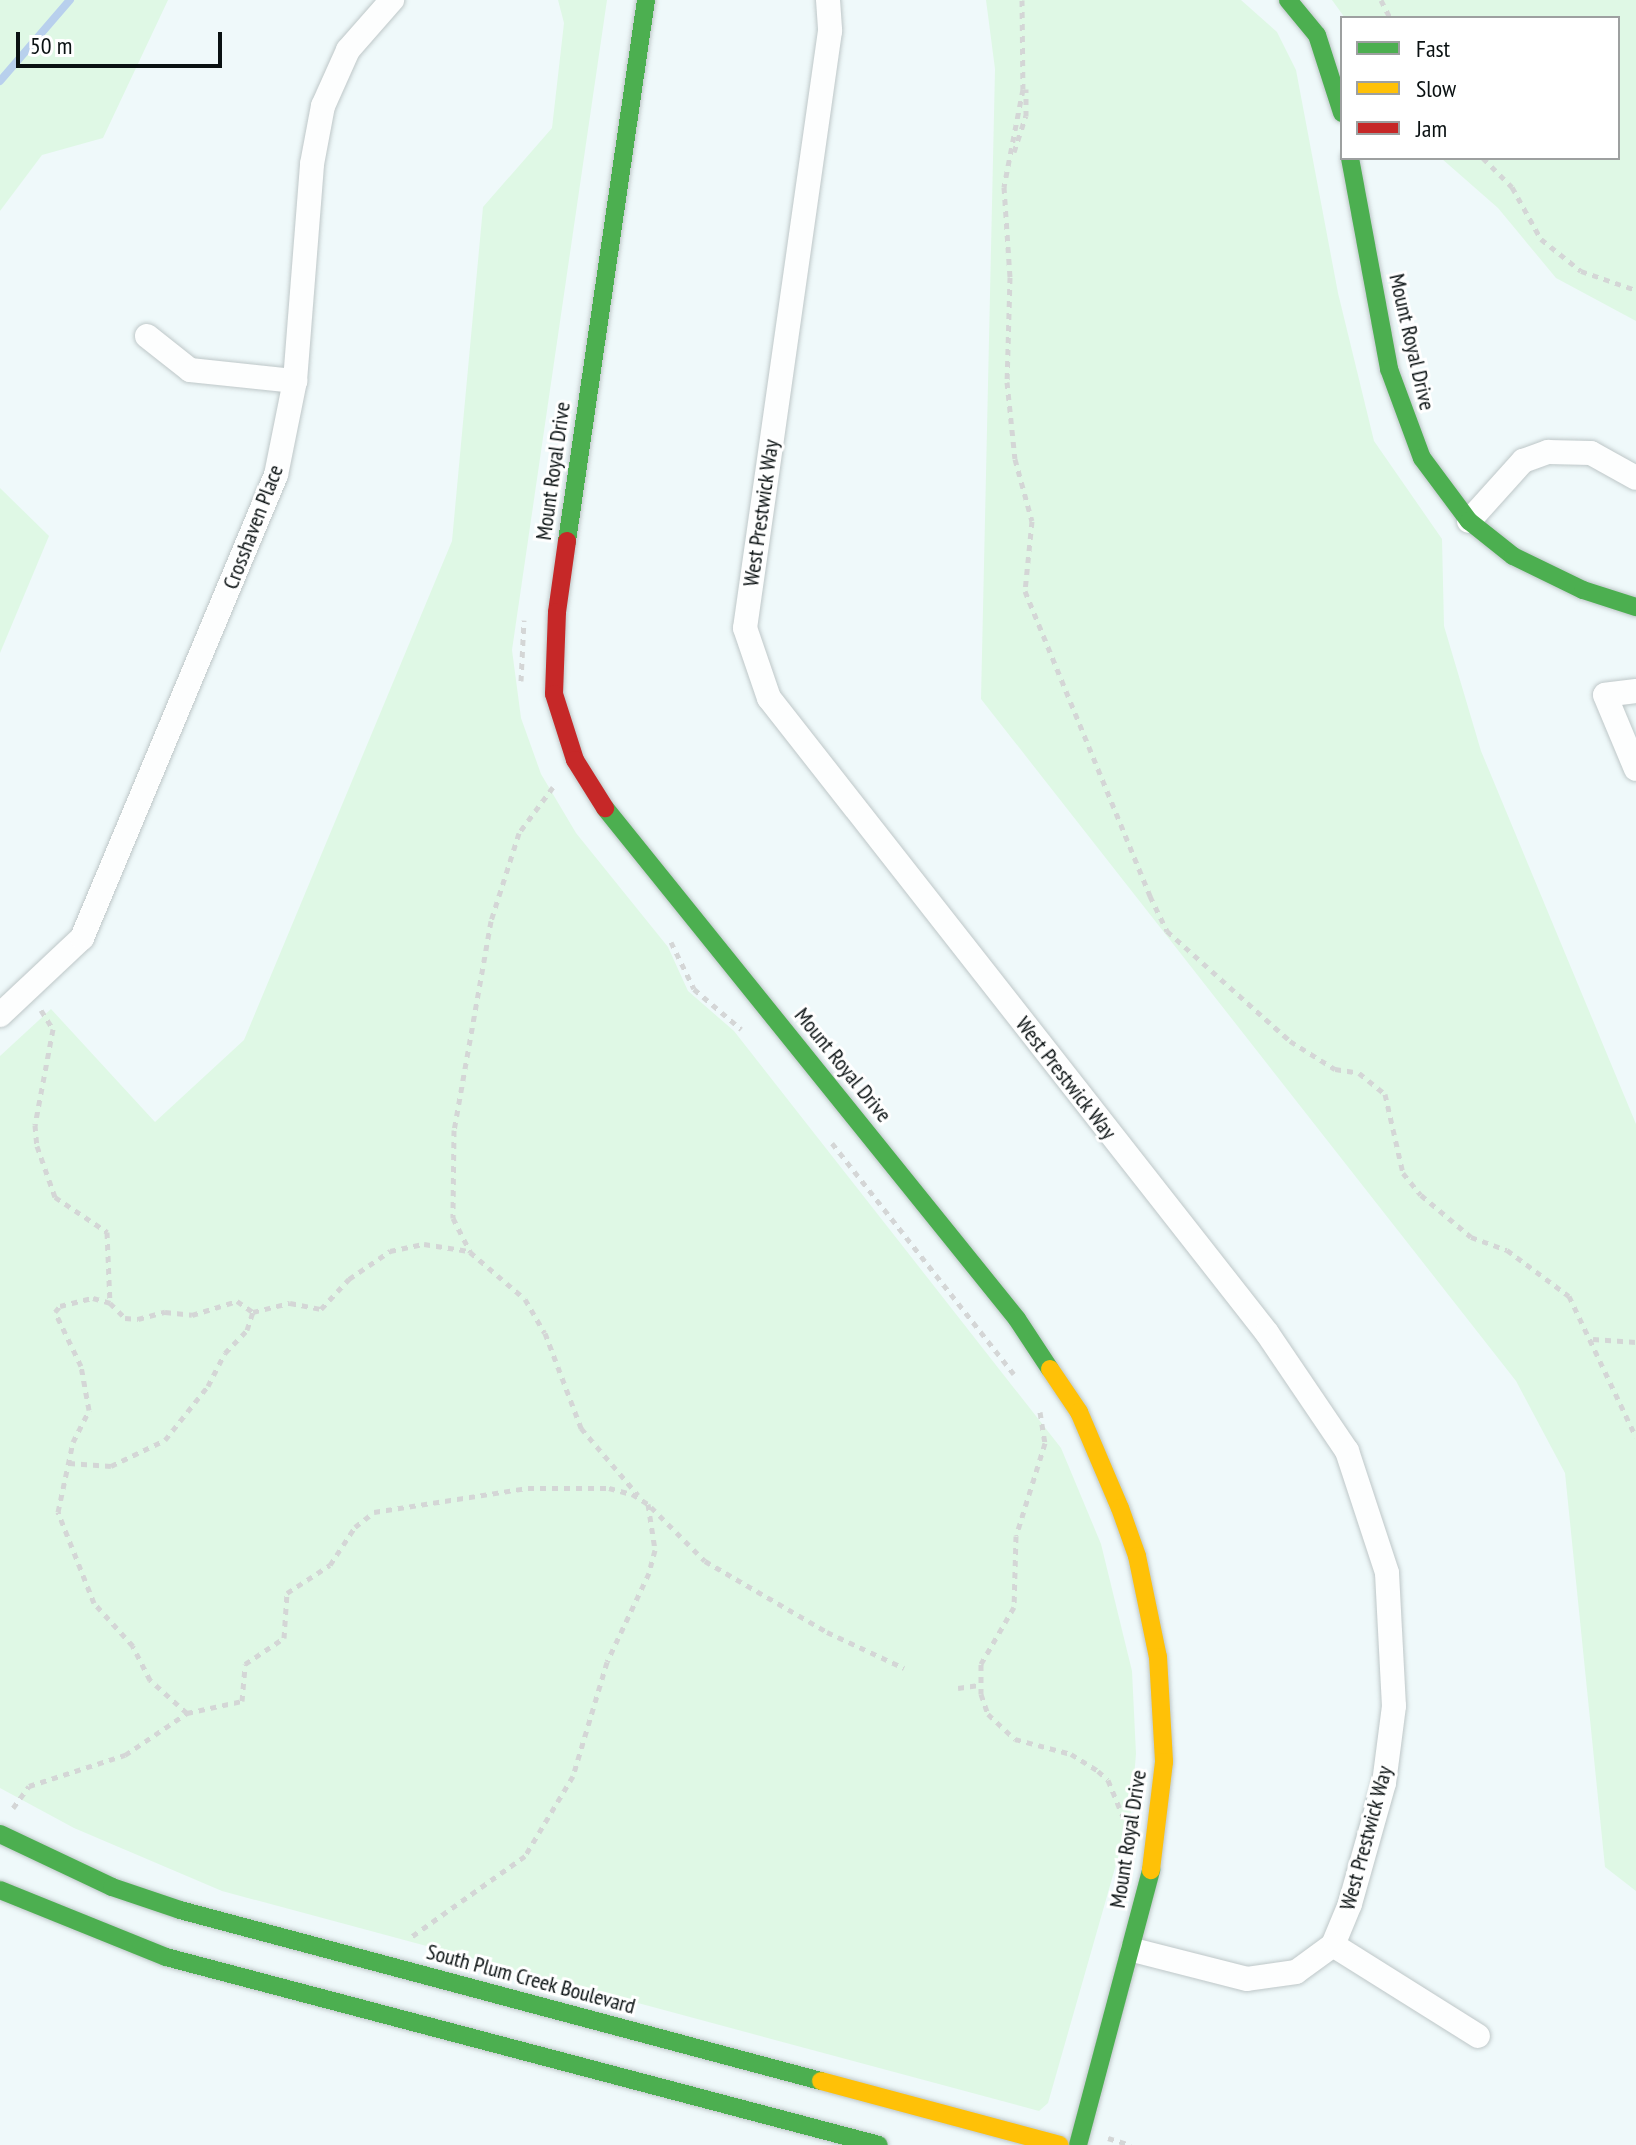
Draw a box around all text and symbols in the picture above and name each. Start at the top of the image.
scale bar [20,16,226,66]
legend [1340,16,1620,160]
text: 50 m [30,30,72,61]
text: Fast [1416,33,1450,64]
text: Slow [1416,73,1456,104]
text: Jam [1416,113,1447,144]
street label: Mount Royal Drive [1383,271,1441,413]
street label: Mount Royal Drive [530,400,576,542]
street label: West Prestwick Way [738,437,784,589]
street label: Crosshaven Place [217,461,289,593]
street label: Mount Royal Drive [789,1003,897,1127]
street label: West Prestwick Way [1010,1011,1122,1145]
street label: West Prestwick Way [1334,1763,1398,1913]
street label: Mount Royal Drive [1104,1768,1152,1910]
street label: South Plum Creek Boulevard [423,1938,639,2020]

